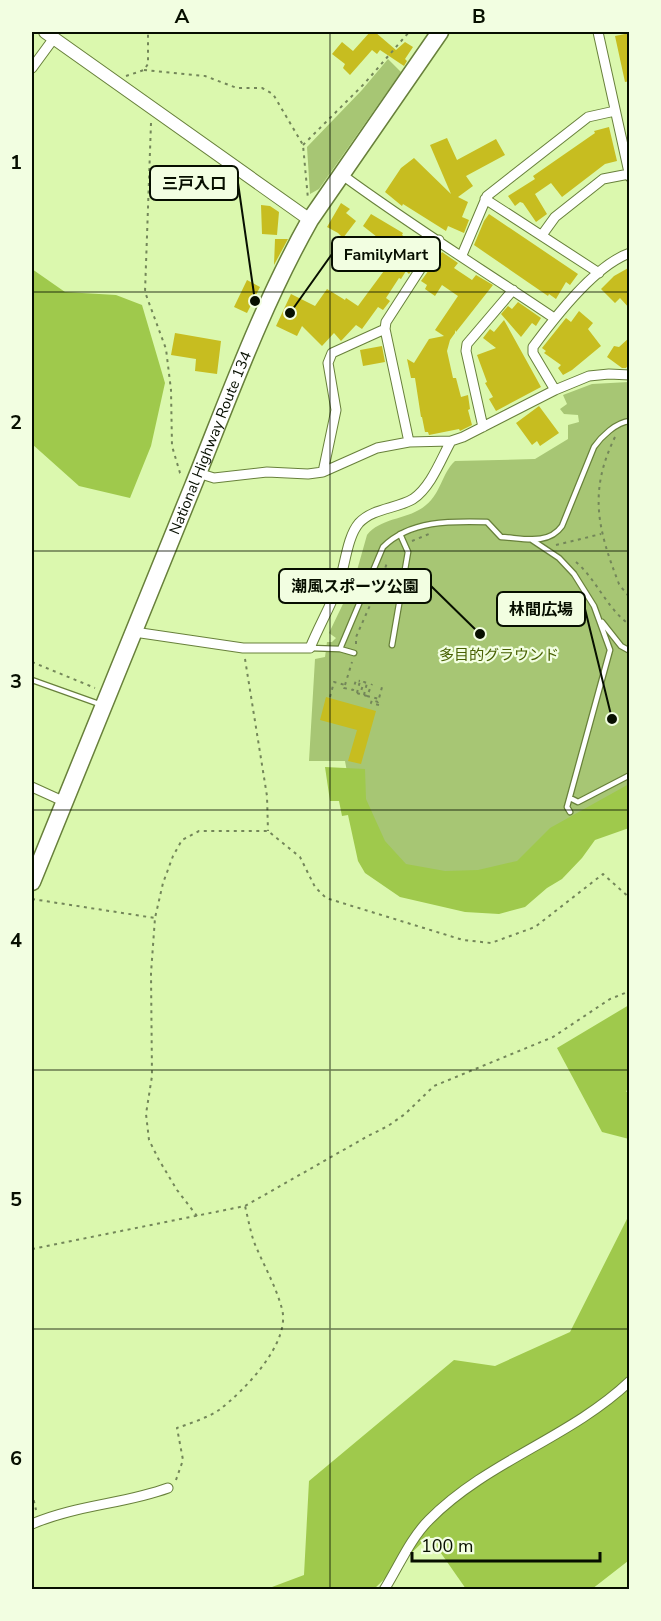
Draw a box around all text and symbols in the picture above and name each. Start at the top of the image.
text: A [175,3,190,30]
text: B [472,3,486,30]
text: 1 [10,149,22,176]
callout: 三戸入口 [150,166,238,200]
text: 三戸入口 [162,173,226,195]
callout: FamilyMart [332,237,440,271]
text: FamilyMart [344,244,429,266]
street label: National Highway Route 134 [164,348,256,537]
text: 2 [10,409,22,436]
callout: 潮風スポーツ公園 [279,569,431,603]
text: 潮風スポーツ公園 [291,576,419,598]
callout: 林間広場 [497,592,585,626]
text: 林間広場 [509,599,573,621]
park label: 多目的グラウンド [439,645,559,665]
text: 3 [10,668,22,695]
text: 4 [10,927,22,954]
text: 5 [10,1186,22,1213]
text: 6 [10,1445,22,1472]
scale bar [412,1525,600,1563]
text: 100 m [421,1534,473,1558]

